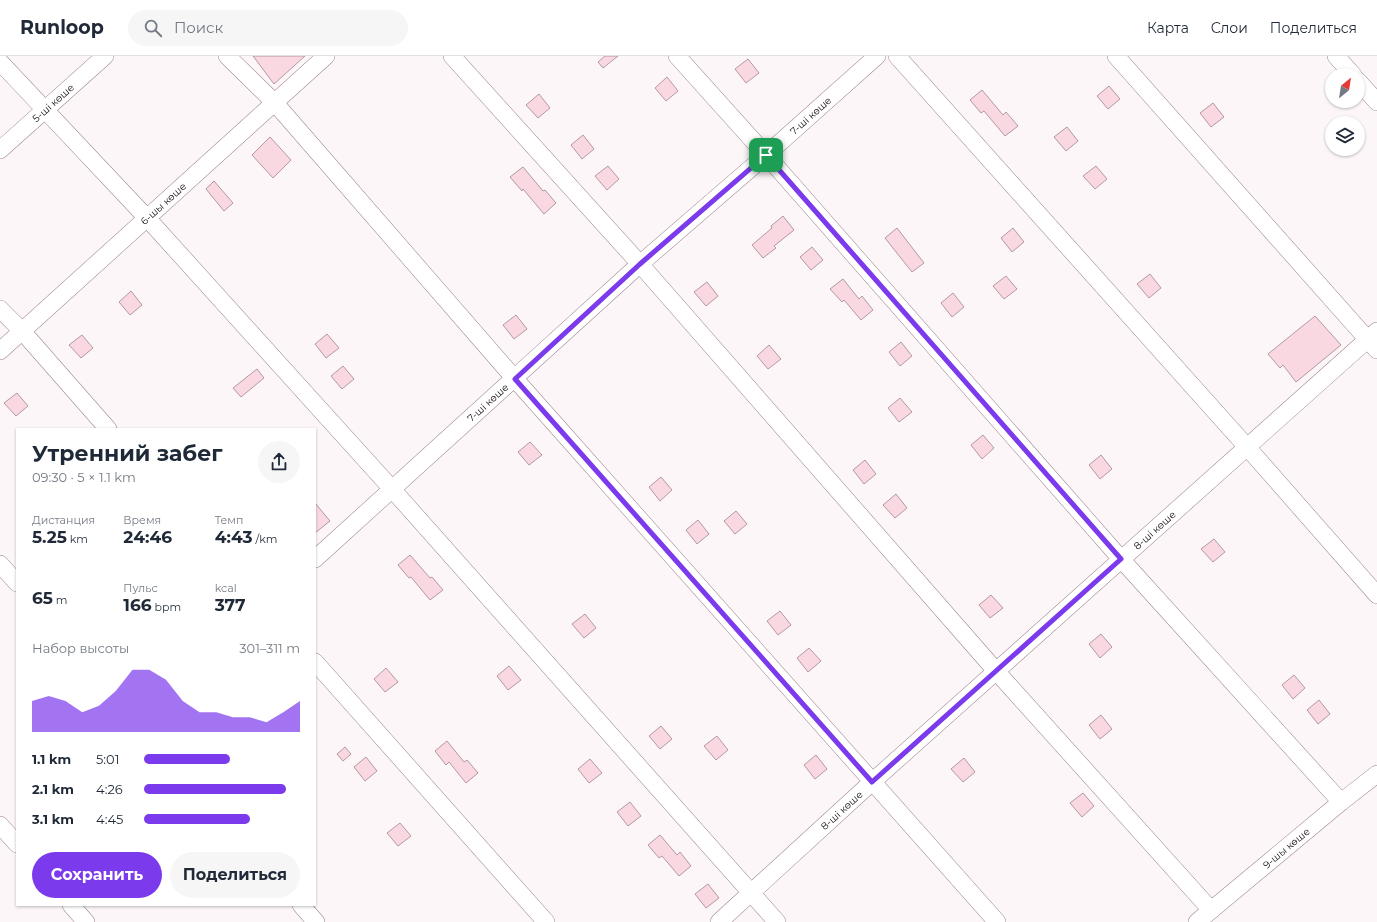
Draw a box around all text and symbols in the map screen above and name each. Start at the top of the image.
search box [128,10,408,46]
text: Runloop [20,16,104,39]
icon: search [142,17,164,39]
text: Поиск [174,18,223,37]
text: Карта [1147,19,1189,37]
text: Слои [1211,19,1248,37]
text: Поделиться [1270,19,1357,37]
north arrow [1325,68,1365,108]
map controls [1325,68,1365,156]
street label: 5-ші көше [29,81,76,125]
street label: 7-ші көше [787,93,834,137]
button: layers [1325,116,1365,156]
pin [749,138,783,172]
icon: arrive [755,144,777,166]
street label: 6-шы көше [138,179,189,227]
street label: 7-ші көше [464,380,511,424]
text: Утренний забег [32,440,223,467]
button: share [258,441,300,483]
text: 09:30 · 5 × 1.1 km [32,469,136,485]
street label: 8-ші көше [1131,508,1178,552]
text: Дистанция [32,513,95,527]
text: Время [123,513,161,527]
text: Темп [215,513,243,527]
text: 5.25 [32,527,67,547]
text: 24:46 [123,527,172,547]
text: 4:43 [215,527,253,547]
text: km [67,532,88,546]
text: /km [253,532,277,546]
text: Пульс [123,581,158,595]
text: kcal [215,581,237,595]
text: 65 [32,588,53,608]
text: m [53,593,68,607]
text: 166 [123,595,152,615]
text: 377 [215,595,246,615]
text: bpm [152,600,181,614]
text: Набор высоты [32,640,129,656]
text: 301–311 m [239,640,300,656]
text: 1.1 km [32,751,71,767]
text: 5:01 [96,751,119,767]
text: 2.1 km [32,781,74,797]
text: 4:26 [96,781,123,797]
street label: 8-ші көше [818,787,865,832]
text: 3.1 km [32,811,74,827]
text: 4:45 [96,811,123,827]
street label: 9-шы көше [1260,824,1312,871]
button: Сохранить [32,852,162,898]
button: Поделиться [170,852,300,898]

